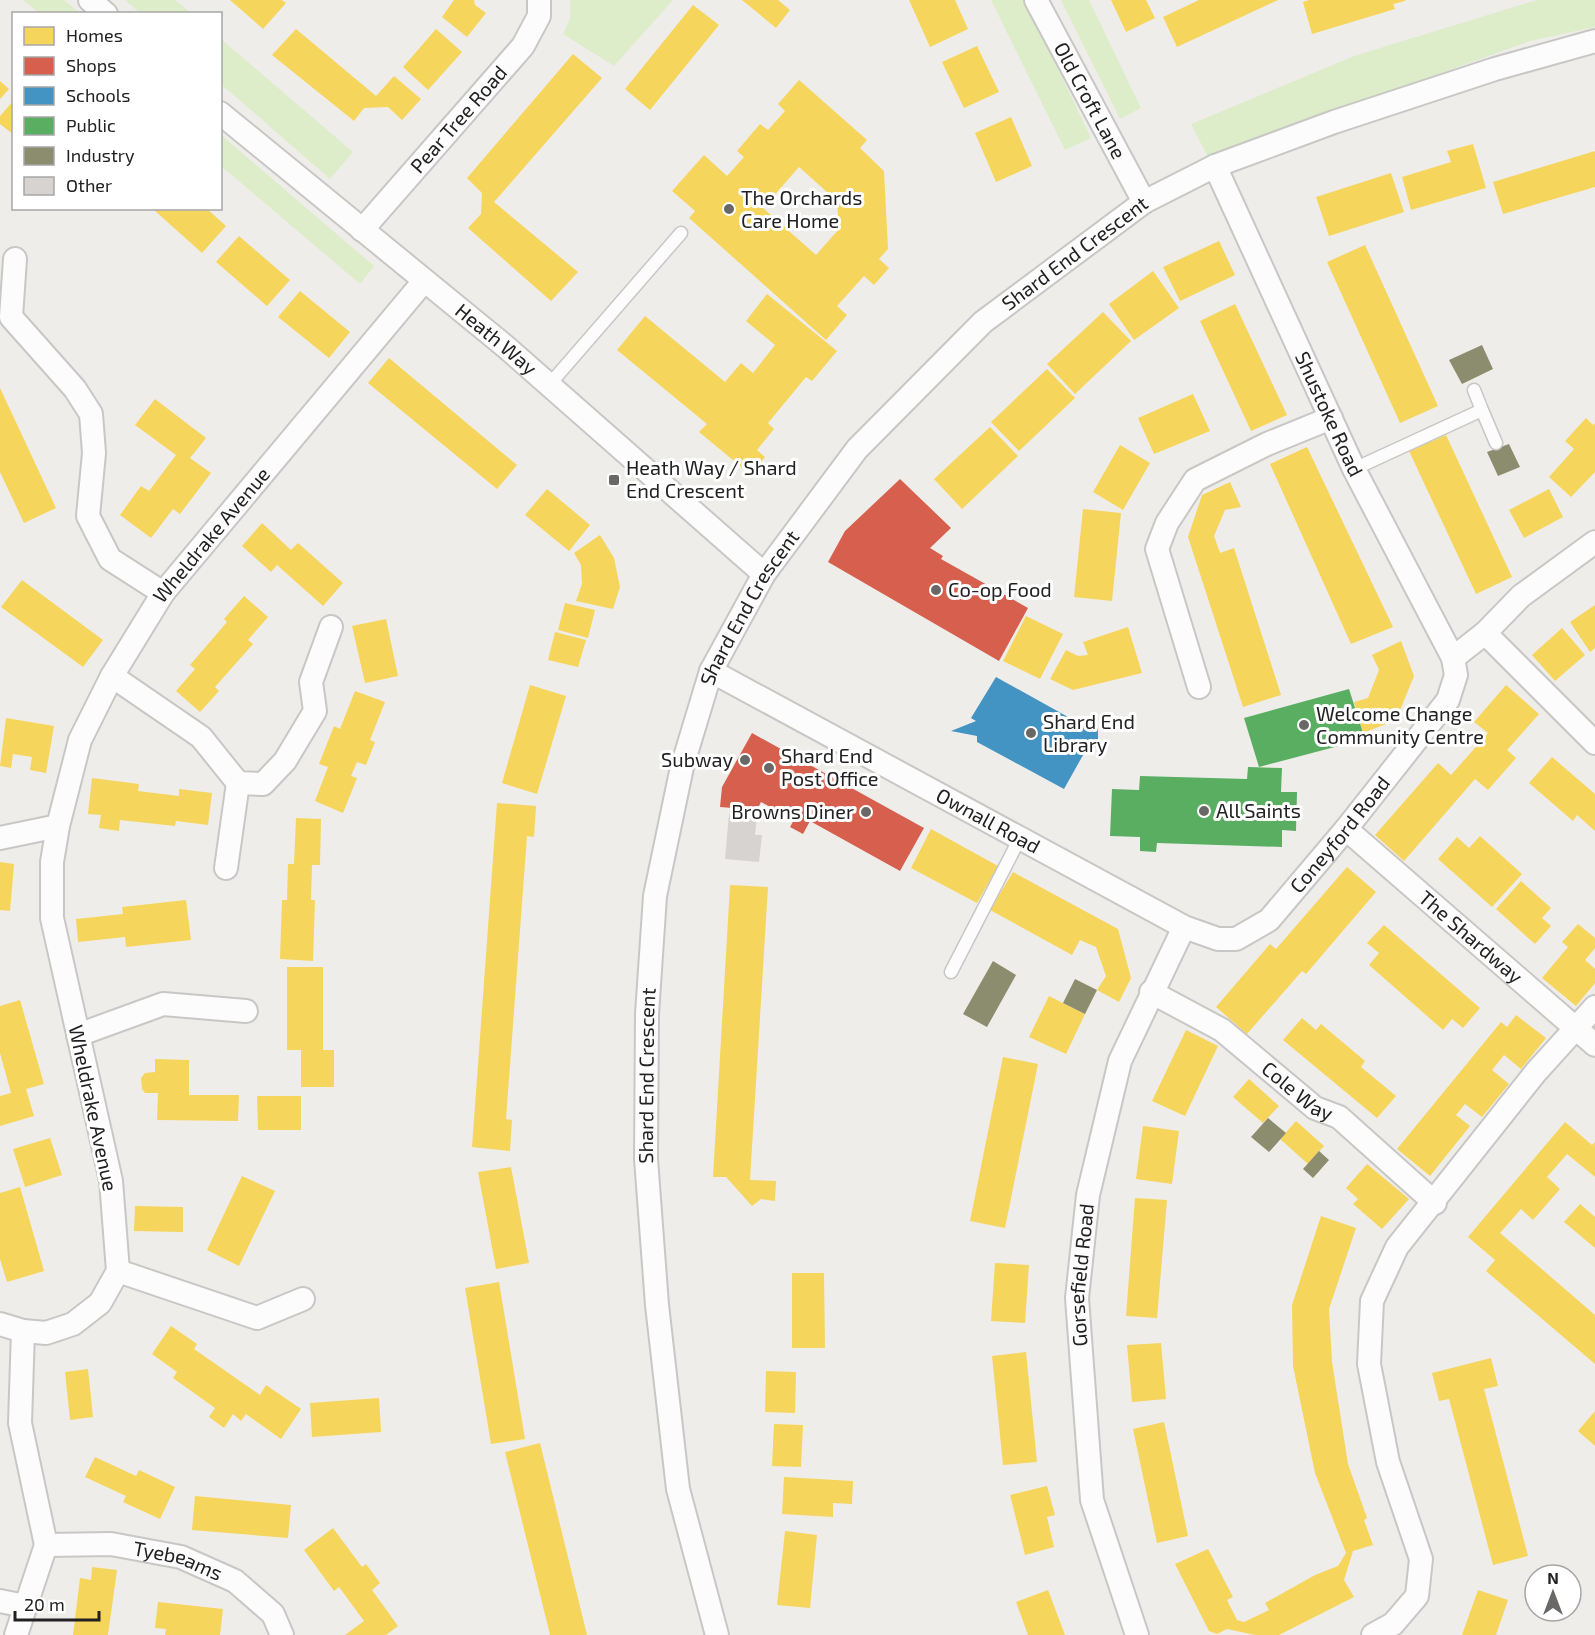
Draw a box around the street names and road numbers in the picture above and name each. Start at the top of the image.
street label: Old Croft Lane [1050,37,1132,163]
street label: Pear Tree Road [405,60,511,177]
street label: Shard End Crescent [997,190,1152,315]
street label: Heath Way [451,298,543,380]
street label: Shustoke Road [1291,348,1369,480]
street label: Wheldrake Avenue [147,462,274,607]
street label: Shard End Crescent [694,525,804,688]
street label: Coneyford Road [1284,771,1394,897]
street label: Ownall Road [932,782,1045,858]
street label: The Shardway [1414,885,1528,988]
street label: Shard End Crescent [633,986,660,1164]
street label: Wheldrake Avenue [65,1022,123,1193]
street label: Cole Way [1257,1056,1337,1125]
street label: Gorsefield Road [1064,1202,1098,1348]
street label: Tyebeams [131,1535,226,1585]

